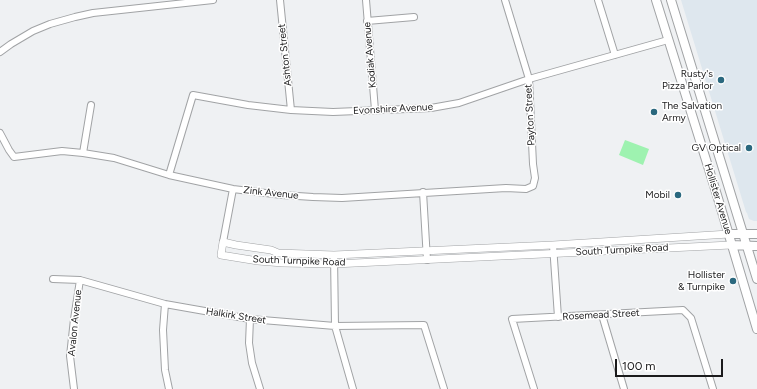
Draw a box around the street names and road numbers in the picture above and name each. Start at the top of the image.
street label: Kodiak Avenue [361,21,379,89]
street label: Ashton Street [276,23,294,87]
street label: Payton Street [522,84,538,146]
street label: Evonshire Avenue [353,101,433,117]
street label: Hollister Avenue [702,162,734,236]
street label: Zink Avenue [243,184,299,202]
street label: South Turnpike Road [575,242,669,258]
street label: South Turnpike Road [252,253,346,269]
street label: Avalon Avenue [66,289,84,357]
street label: Halkirk Street [205,305,267,327]
street label: Rosemead Street [562,307,640,323]

